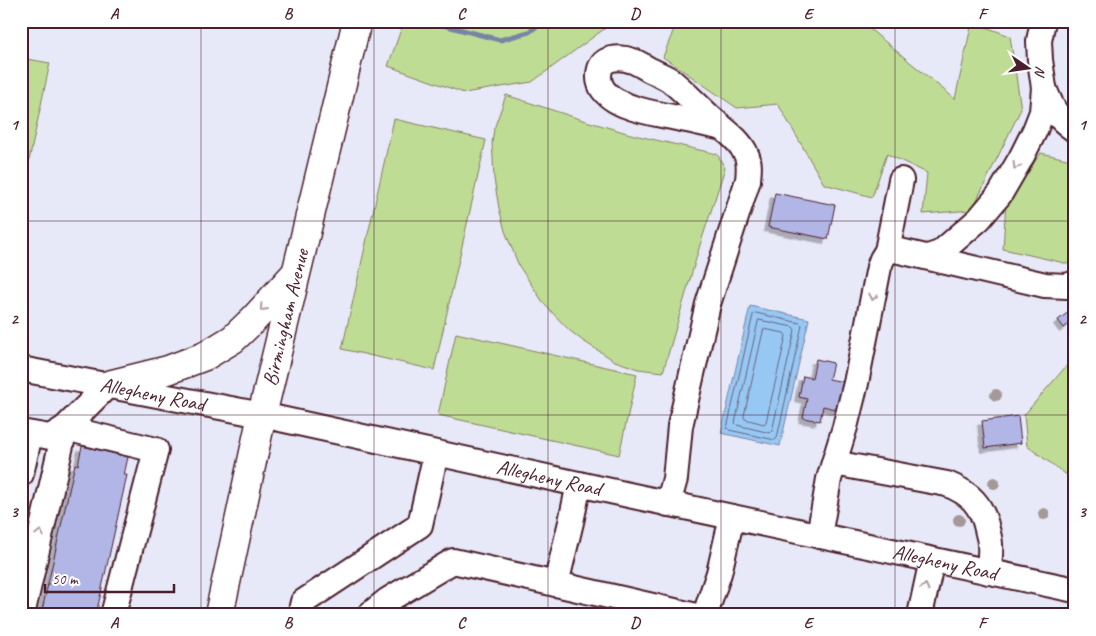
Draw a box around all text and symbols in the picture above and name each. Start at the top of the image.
text: A [110,4,120,24]
text: B [284,4,294,24]
text: C [457,4,467,24]
text: D [630,4,641,24]
text: E [804,4,815,24]
text: F [978,4,989,24]
north arrow [1004,42,1054,92]
text: N [1030,65,1049,79]
text: 1 [10,115,19,135]
text: 1 [1078,115,1087,135]
one-way arrow [1012,160,1022,169]
street label: Birmingham Avenue [257,245,315,388]
one-way arrow [868,293,878,302]
one-way arrow [260,303,269,312]
text: 2 [10,309,19,329]
text: 2 [1078,309,1087,329]
street label: Allegheny Road [98,371,211,418]
street label: Allegheny Road [494,454,607,502]
text: 3 [10,502,19,522]
text: 3 [1078,502,1087,522]
one-way arrow [35,529,45,538]
street label: Allegheny Road [890,539,1003,587]
scale bar [45,561,174,593]
text: 50 m [52,570,79,589]
one-way arrow [920,583,930,592]
text: A [110,613,120,633]
text: B [284,613,294,633]
text: C [457,613,467,633]
text: D [630,613,641,633]
text: E [804,613,815,633]
text: F [978,613,989,633]

